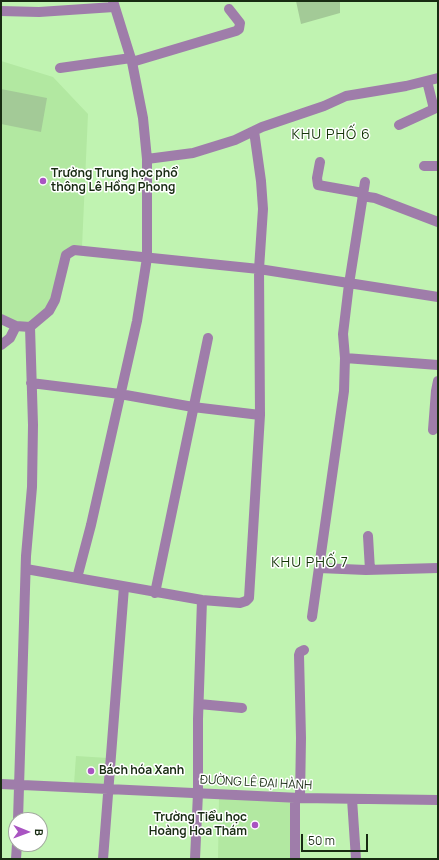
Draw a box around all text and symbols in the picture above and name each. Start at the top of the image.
district label: KHU PHỐ 6 [291,127,371,143]
place label: Trường Trung học phổ thông Lê Hồng Phong [51,167,178,195]
marker: Trường Trung học phổ thông Lê Hồng Phong [38,176,48,186]
district label: KHU PHỐ 7 [271,555,349,571]
place label: Bách hóa Xanh [99,764,184,778]
marker: Bách hóa Xanh [86,766,96,776]
street label: ĐƯỜNG LÊ ĐẠI HÀNH [200,773,312,793]
place label: Trường Tiểu học Hoàng Hoa Thám [149,811,247,839]
north arrow [8,812,48,852]
marker: Trường Tiểu học Hoàng Hoa Thám [250,820,260,830]
scale bar [303,826,370,852]
text: B [32,829,47,836]
text: 50 m [308,832,335,849]

